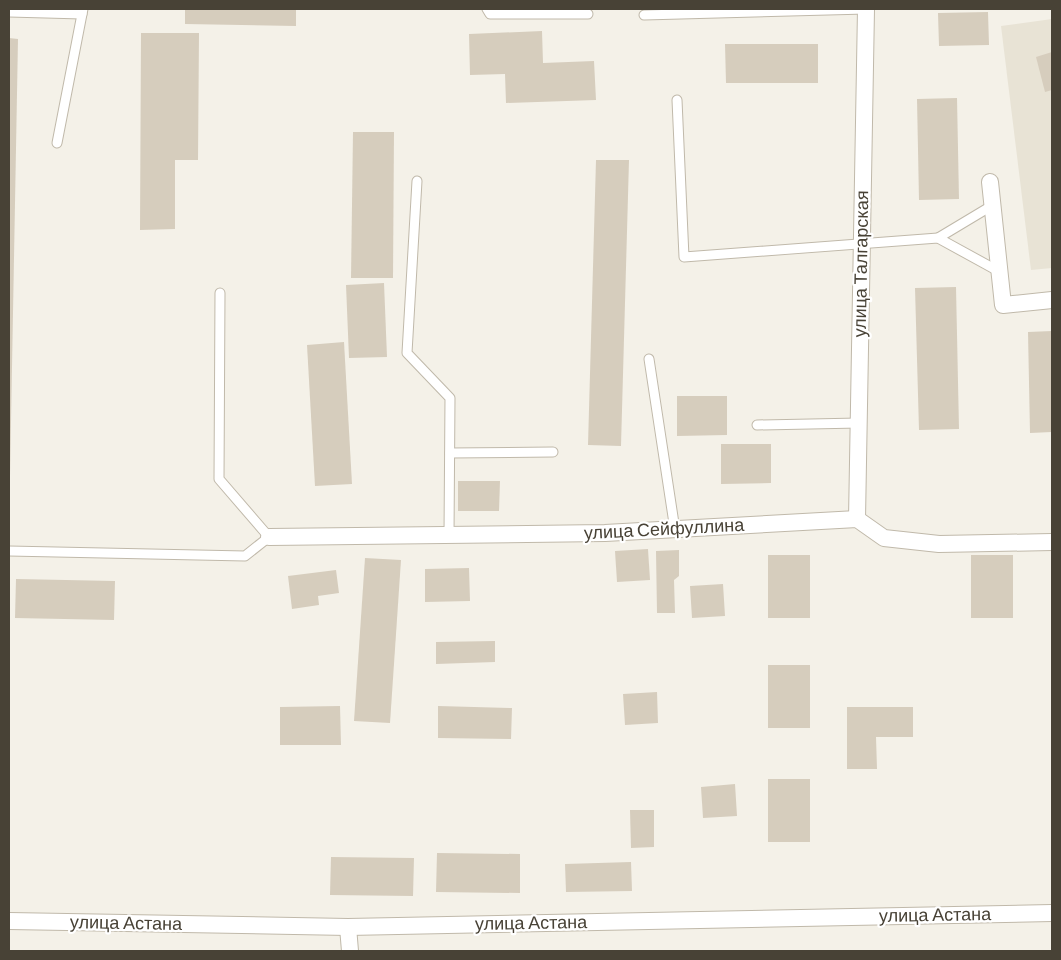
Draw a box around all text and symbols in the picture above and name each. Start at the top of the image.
street label: улица Талгарская [848,190,872,338]
street label: улица Сейфуллина [583,513,746,543]
street label: улица Астана [879,902,992,926]
street label: улица Астана [70,910,183,934]
street label: улица Астана [475,910,588,934]

